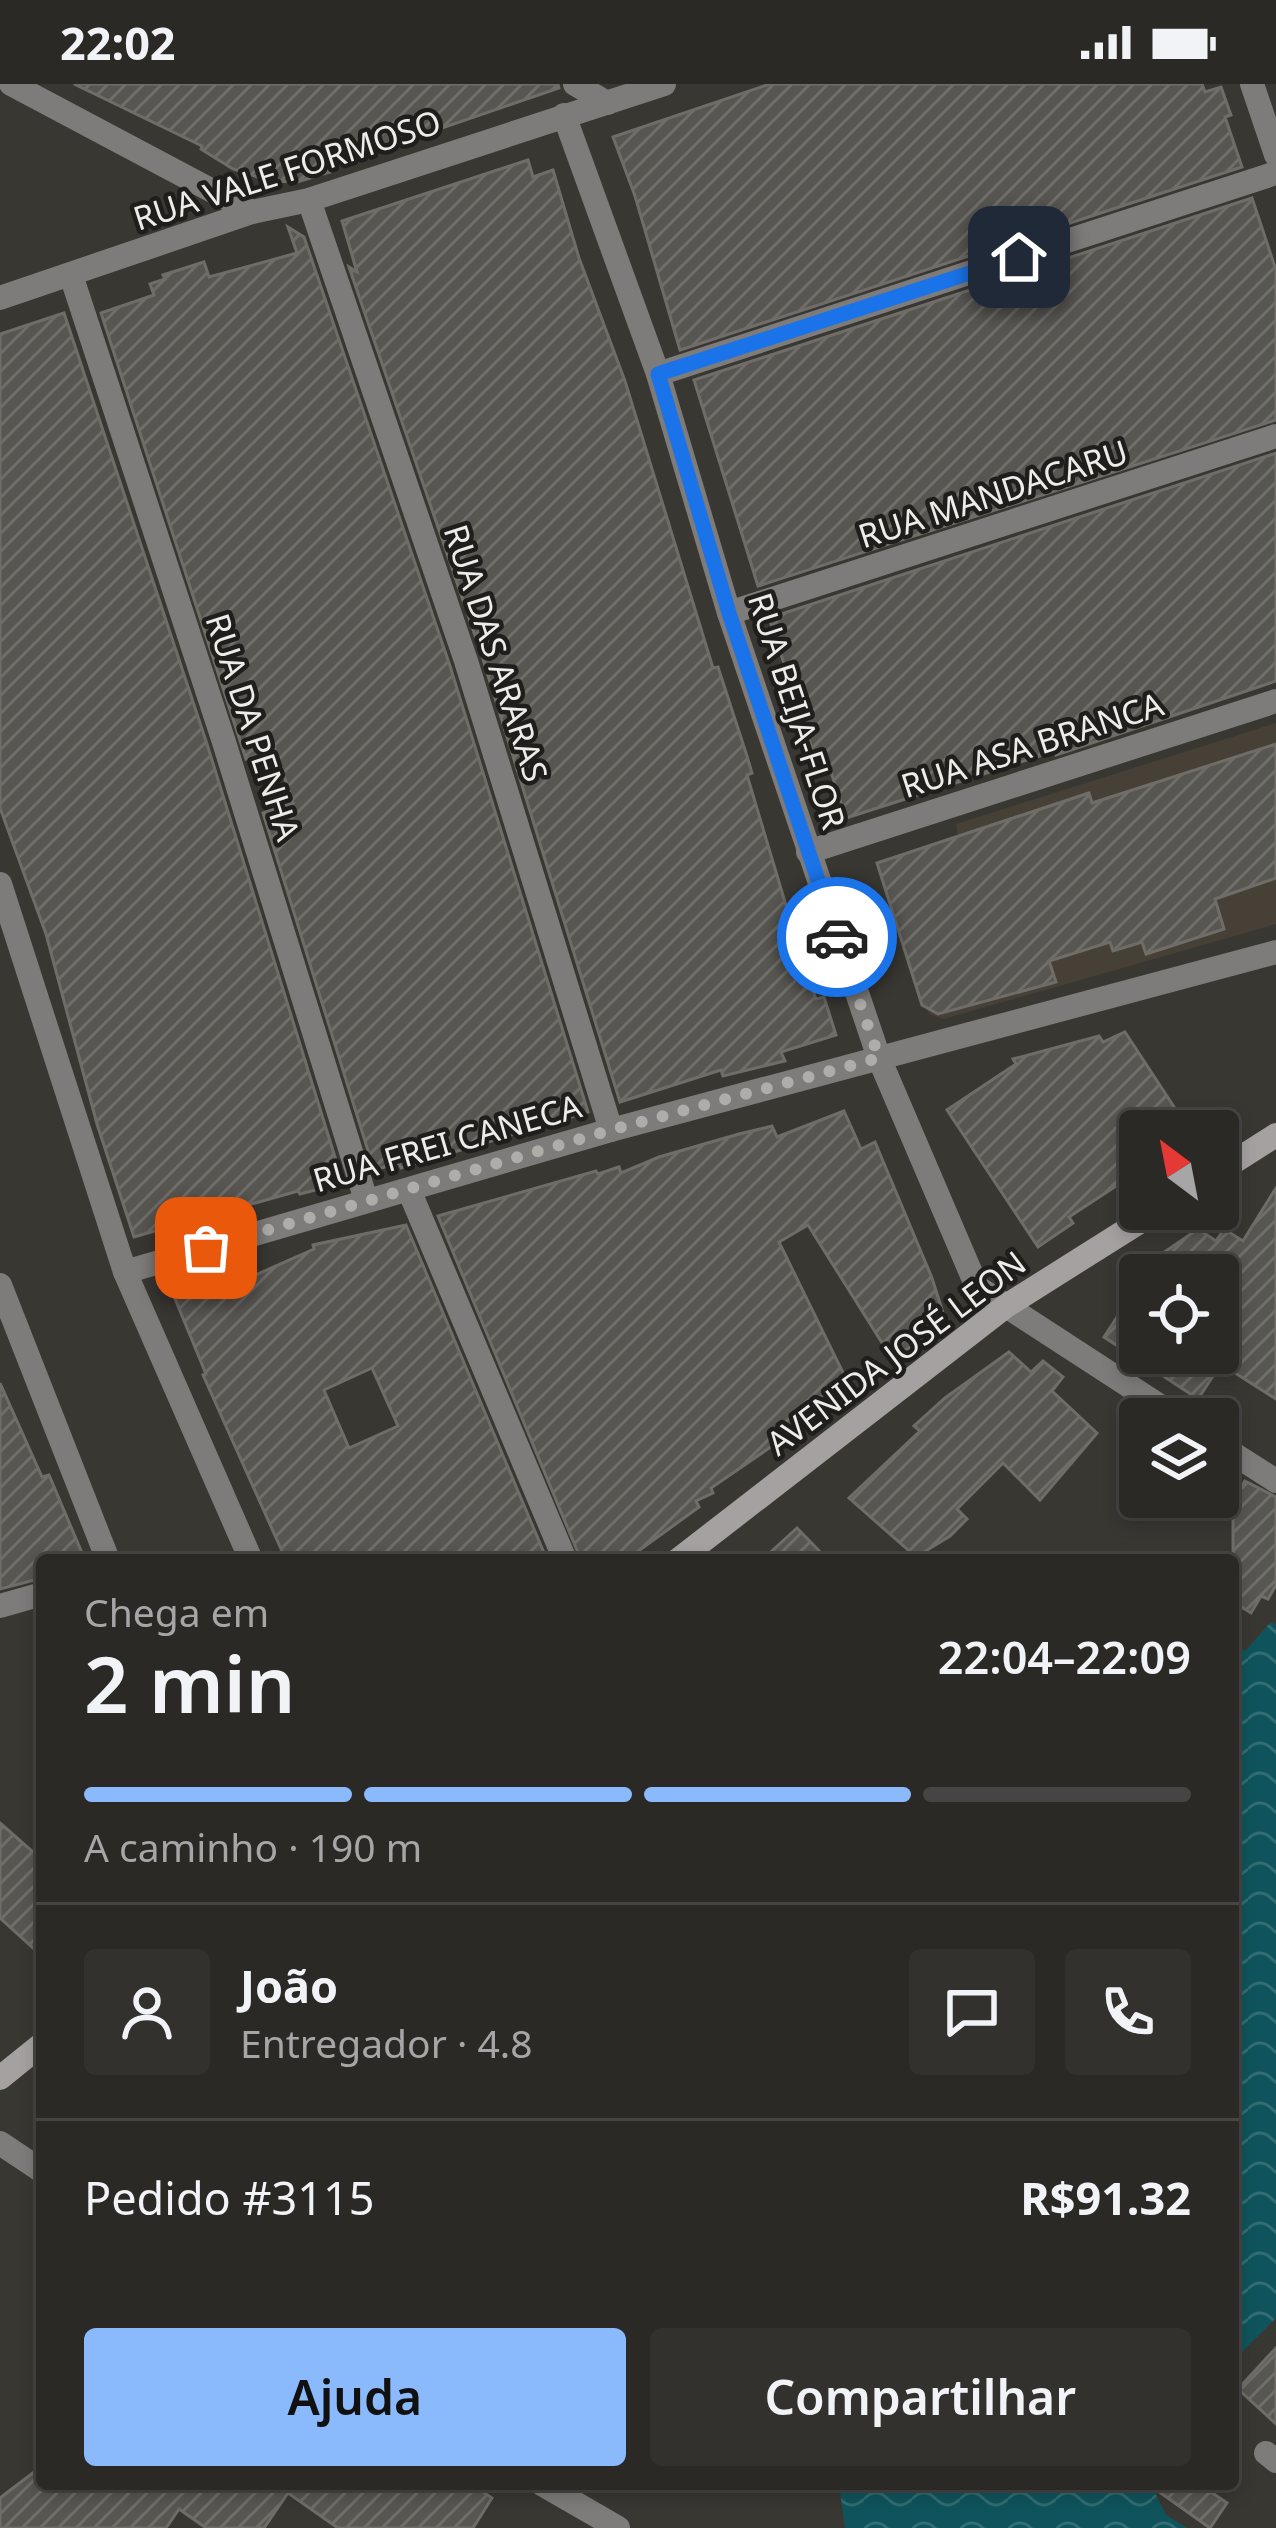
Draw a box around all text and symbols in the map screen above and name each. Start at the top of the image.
text: 22:02 [60,12,176,73]
street label: RUA VALE FORMOSO [127,99,446,240]
pin [968,206,1070,308]
icon: home [986,224,1052,290]
street label: RUA MANDACARU [852,429,1133,558]
street label: RUA DAS ARARAS [434,519,559,787]
street label: RUA BEIJA-FLOR [738,587,857,835]
street label: RUA DA PENHA [196,608,312,847]
street label: RUA ASA BRANCA [895,681,1169,808]
courier [777,877,897,997]
icon: car [804,904,870,970]
street label: RUA FREI CANECA [307,1082,587,1202]
north arrow [1119,1110,1239,1230]
map controls [1119,1110,1239,1518]
pin [155,1197,257,1299]
icon: bag [173,1215,239,1281]
street label: AVENIDA JOSÉ LEON [757,1240,1034,1465]
button: locate [1119,1254,1239,1374]
button: layers [1119,1398,1239,1518]
text: Chega em [84,1585,269,1638]
text: 22:04–22:09 [938,1626,1191,1687]
text: 2 min [84,1630,296,1736]
text: A caminho · 190 m [84,1820,422,1873]
button: person [84,1949,210,2075]
button: chat [909,1949,1035,2075]
button: phone [1065,1949,1191,2075]
text: João [240,1955,338,2016]
text: Entregador · 4.8 [240,2016,533,2069]
text: Pedido #3115 [84,2167,375,2228]
text: R$91.32 [1020,2167,1191,2228]
button: Ajuda [84,2328,626,2466]
button: Compartilhar [650,2328,1191,2466]

